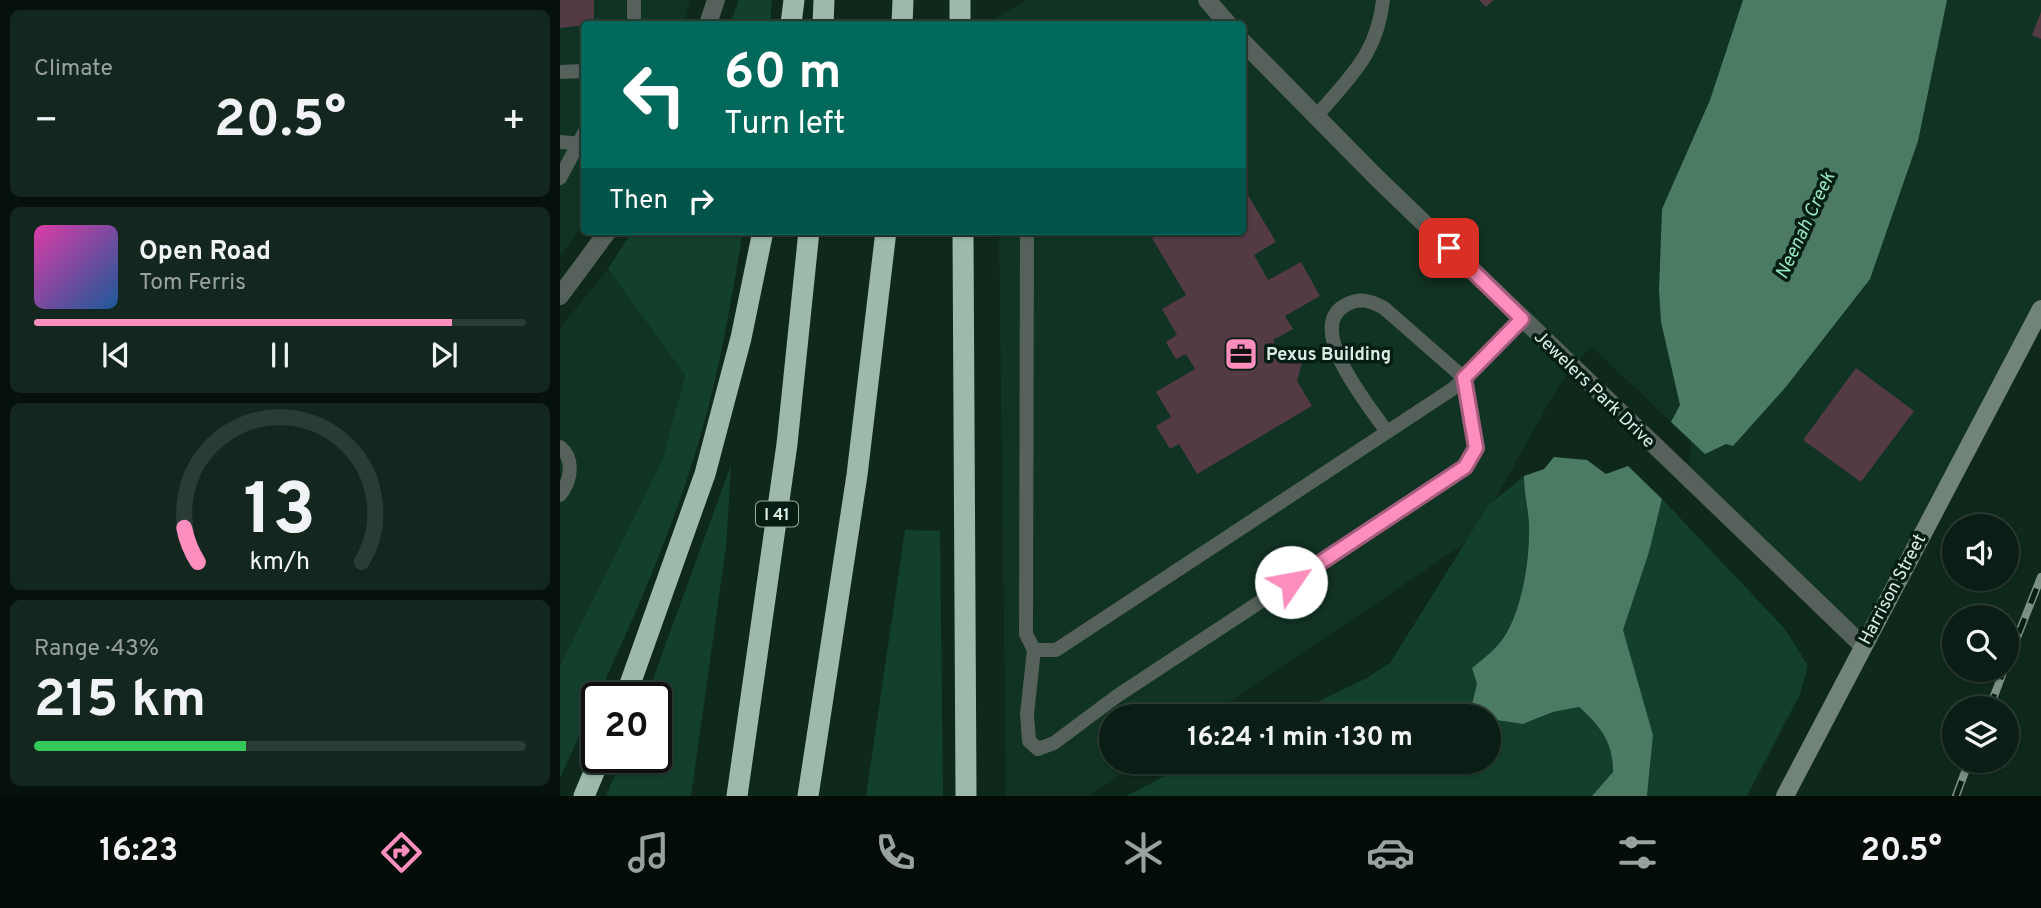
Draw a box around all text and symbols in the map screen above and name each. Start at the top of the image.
text: 60 m [724,44,842,106]
icon: left [609,49,700,140]
text: Climate [34,55,113,84]
text: 20.5° [214,89,346,155]
text: − [34,98,59,147]
text: + [501,98,526,147]
text: Turn left [724,105,845,145]
water label: Neenah Creek [1771,168,1841,283]
icon: right [682,182,720,220]
text: Then [609,185,668,218]
pin [1419,218,1479,278]
icon: arrive [1430,229,1468,267]
text: Open Road [139,236,271,269]
text: Tom Ferris [139,269,246,298]
street label: Jewelers Park Drive [1528,326,1659,454]
office icon: Pexus Building [1222,335,1260,373]
icon: previous [97,336,135,374]
icon: pause [261,336,299,374]
icon: next [425,336,463,374]
place label: Pexus Building [1266,344,1391,367]
text: 13 [244,469,316,561]
road number: I 41 [756,502,798,526]
map controls [1942,514,2019,773]
button: sound [1942,514,2019,591]
street label: Harrison Street [1854,530,1932,649]
position arrow [1254,545,1328,619]
text: km/h [250,547,310,579]
button: search [1942,605,2019,682]
text: Range · 43% [34,635,159,664]
text: 215 km [34,669,206,735]
speed limit sign: 20 [581,682,672,773]
button: layers [1942,696,2019,773]
text: 16:24 · 1 min · 130 m [1187,722,1413,755]
icon: directions [377,828,426,877]
icon: music [624,828,673,877]
icon: phone [871,828,920,877]
icon: climate [1119,828,1168,877]
icon: car [1366,828,1415,877]
icon: filters [1613,828,1662,877]
text: 16:23 [99,832,178,872]
text: 20.5° [1861,832,1942,872]

